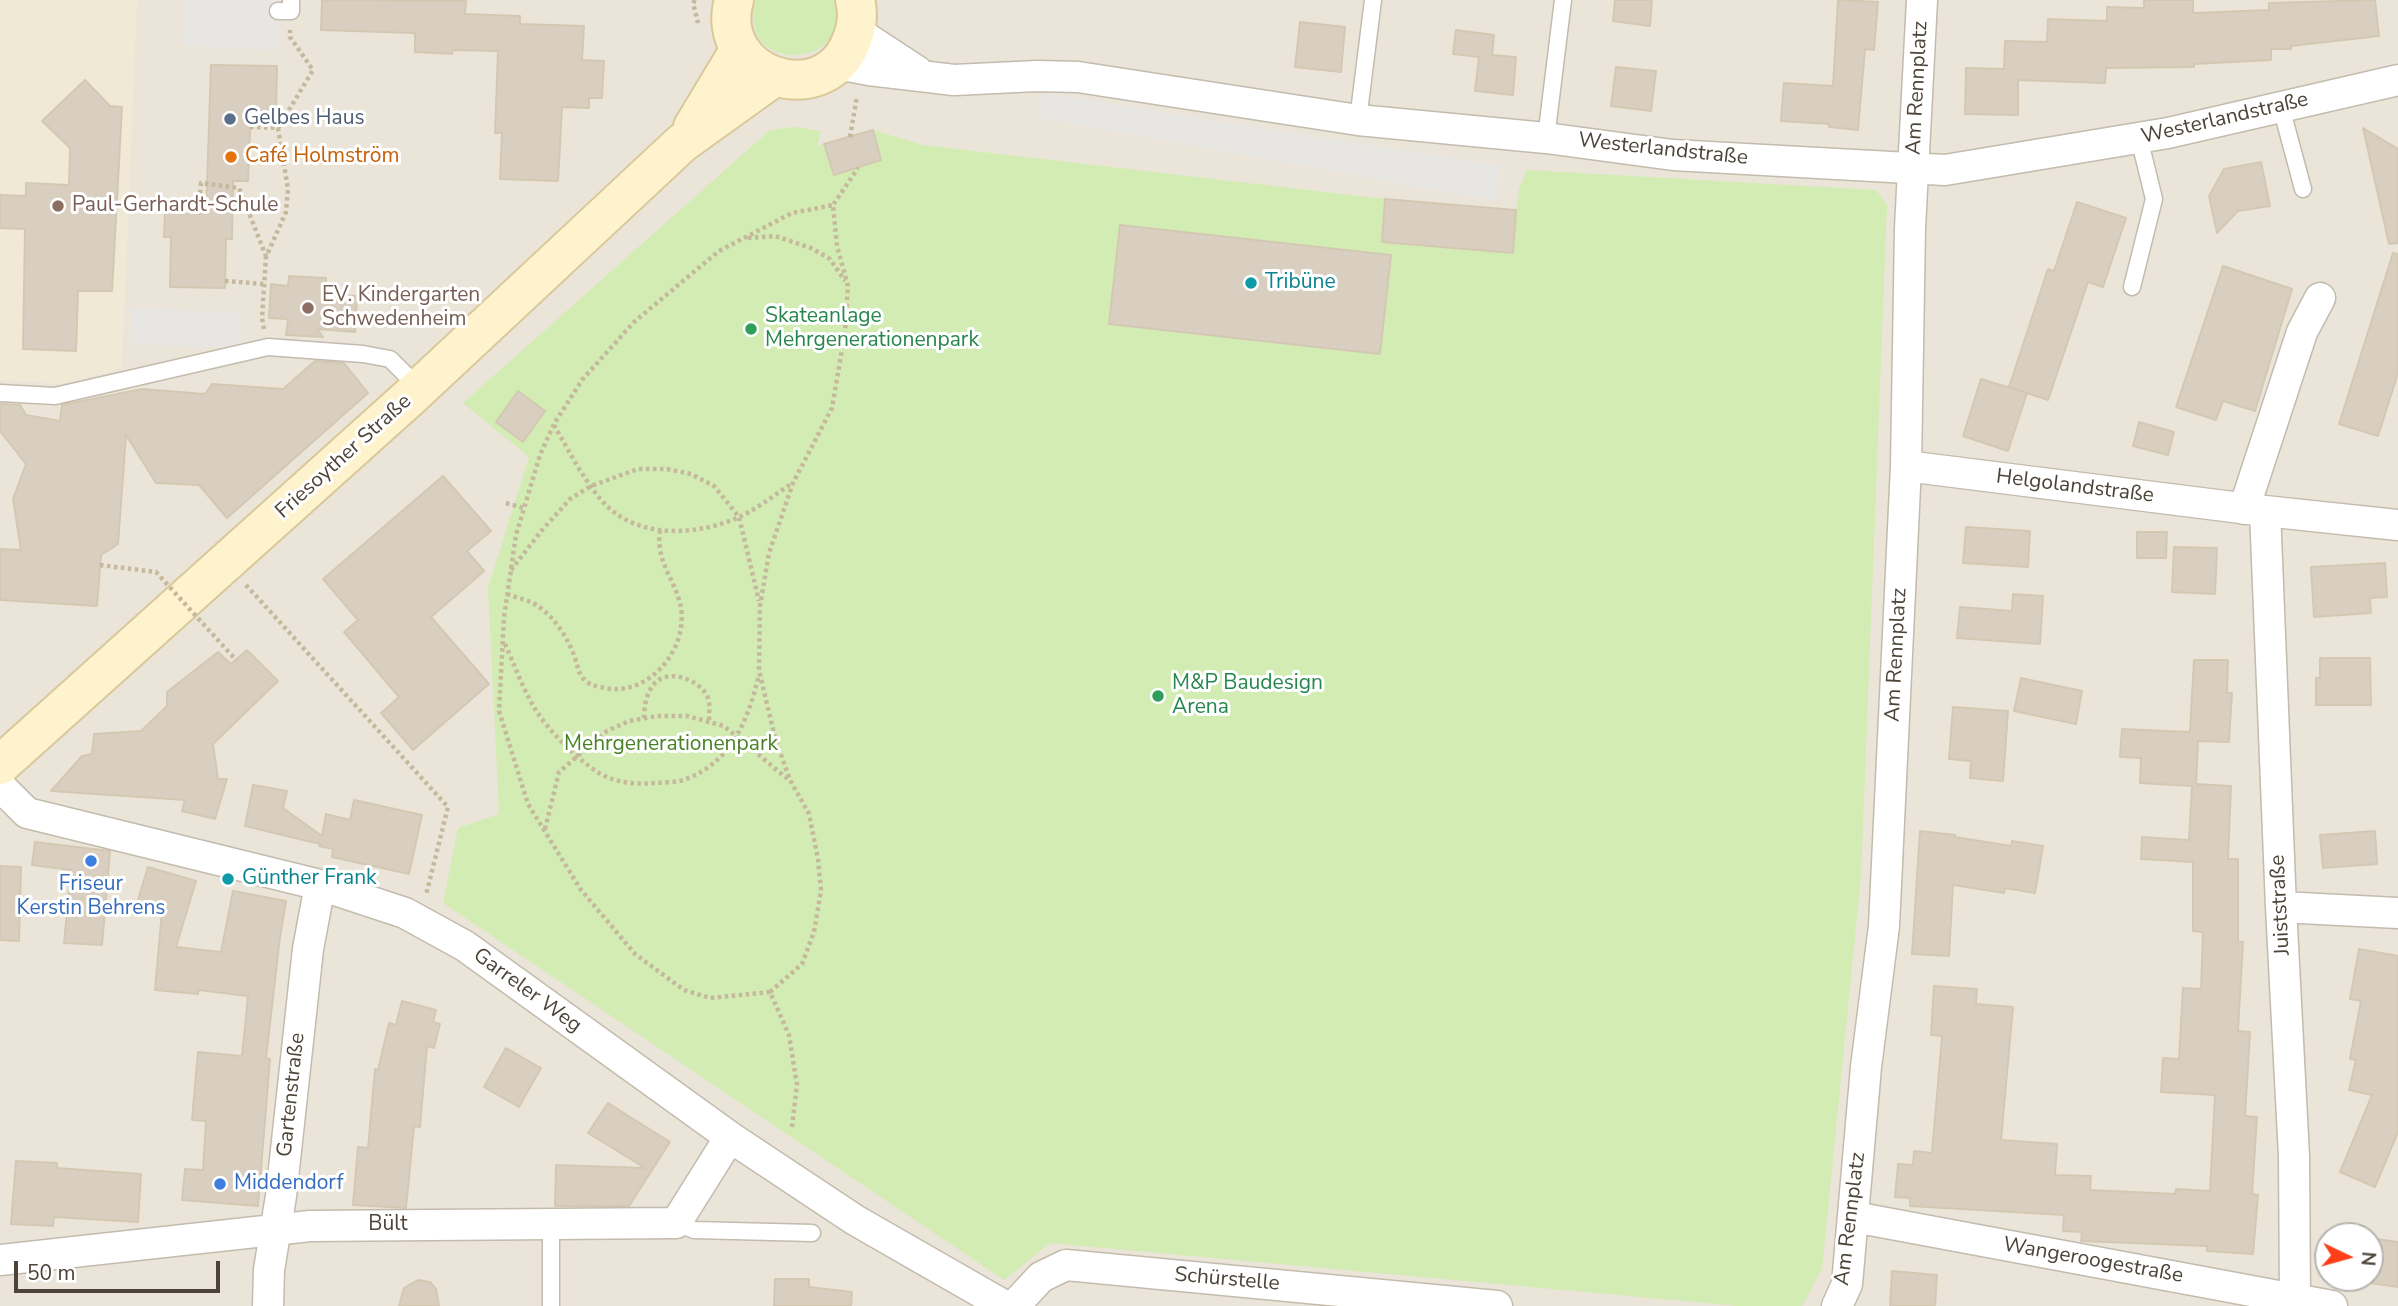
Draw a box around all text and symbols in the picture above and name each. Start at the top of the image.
street label: Am Rennplatz [1902,20,1934,156]
street label: Westerlandstraße [2139,88,2311,150]
place label: Gelbes Haus [244,106,365,132]
marker: Gelbes Haus [222,111,238,127]
street label: Westerlandstraße [1577,129,1749,171]
place label: Café Holmström [245,144,399,170]
marker: Café Holmström [223,149,239,165]
place label: Paul-Gerhardt-Schule [72,193,279,219]
marker: Paul-Gerhardt-Schule [50,198,66,214]
place label: Tribüne [1265,270,1336,296]
marker: Tribüne [1243,275,1259,291]
place label: EV. Kindergarten Schwedenheim [322,283,480,333]
marker: EV. Kindergarten Schwedenheim [300,300,316,316]
place label: Skateanlage Mehrgenerationenpark [765,304,979,354]
marker: Skateanlage Mehrgenerationenpark [743,321,759,337]
street label: Friesoyther Straße [271,390,417,524]
street label: Helgolandstraße [1995,465,2155,509]
street label: Am Rennplatz [1881,587,1913,723]
place label: M&P Baudesign Arena [1172,671,1323,721]
marker: M&P Baudesign Arena [1150,688,1166,704]
park label: Mehrgenerationenpark [564,732,778,758]
marker: Friseur Kerstin Behrens [83,853,99,869]
street label: Juiststraße [2266,854,2296,956]
place label: Günther Frank [242,866,377,892]
marker: Günther Frank [220,871,236,887]
place label: Friseur Kerstin Behrens [17,872,165,922]
street label: Garreler Weg [468,943,586,1039]
street label: Gartenstraße [273,1032,311,1158]
street label: Am Rennplatz [1830,1151,1872,1287]
place label: Middendorf [234,1171,343,1197]
marker: Middendorf [212,1176,228,1192]
street label: Bült [368,1212,408,1238]
north arrow [2314,1222,2384,1292]
street label: Wangeroogestraße [2001,1233,2185,1289]
scale bar [18,1246,224,1290]
text: N [2354,1250,2381,1267]
text: 50 m [27,1259,76,1287]
street label: Schürstelle [1173,1263,1281,1297]

